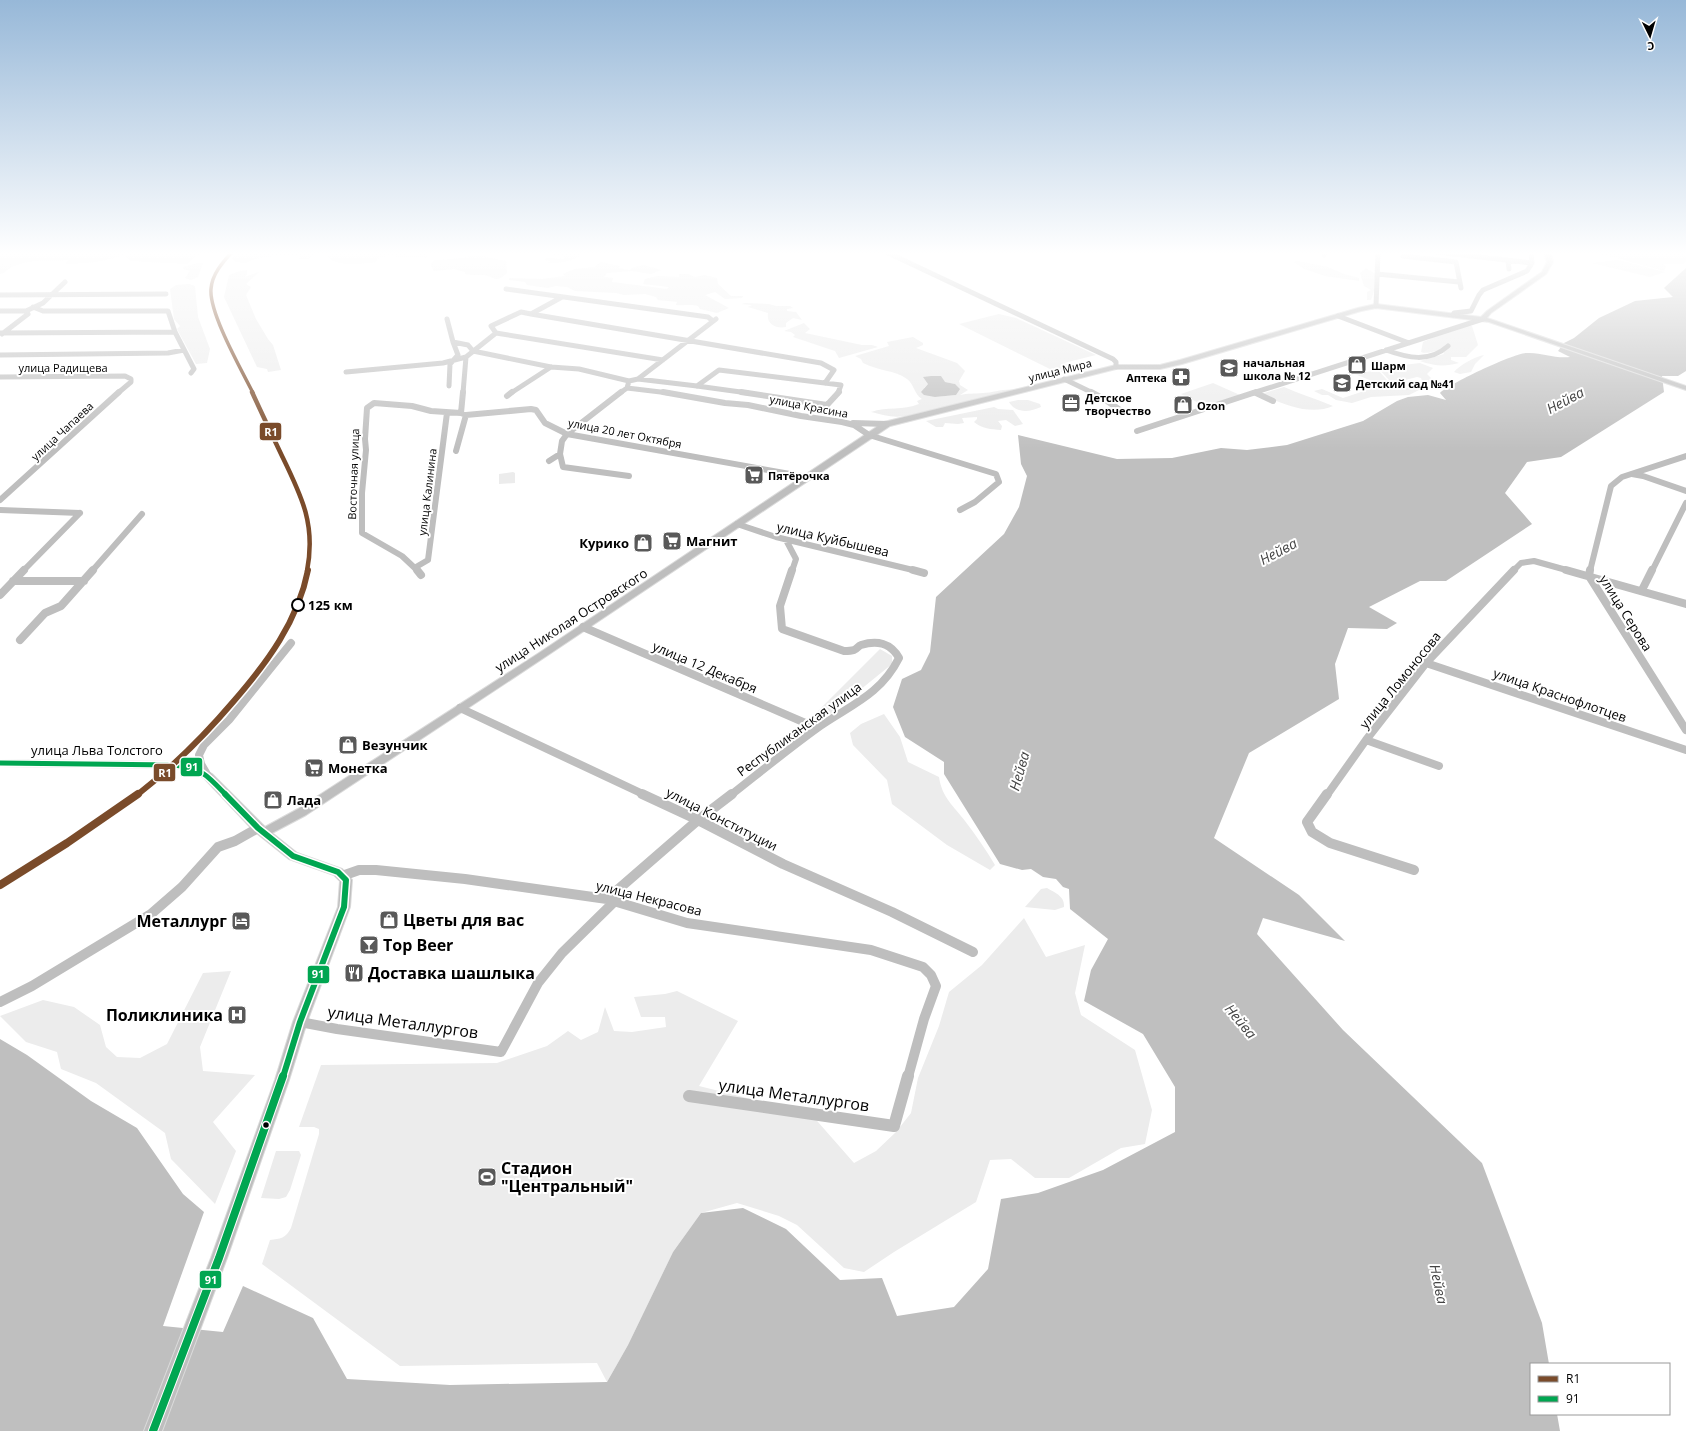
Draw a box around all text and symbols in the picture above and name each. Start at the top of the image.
north arrow [1630,16,1670,56]
text: С [1647,39,1655,54]
shop icon: Шарм [1346,354,1368,376]
street label: улица Мира [1027,355,1093,385]
place label: начальная школа № 12 [1243,355,1311,383]
school or university icon: начальная школа № 12 [1218,357,1240,379]
place label: Шарм [1371,358,1406,373]
street label: улица Радищева [18,360,108,375]
pharmacy icon: Аптека [1170,366,1192,388]
place label: Аптека [1126,370,1167,385]
school or university icon: Детский сад №41 [1331,372,1353,394]
place label: Детский сад №41 [1356,376,1455,391]
water label: Нейва [1543,382,1587,418]
place label: Детское творчество [1085,390,1151,418]
street label: улица Красина [769,391,849,421]
office icon: Детское творчество [1060,392,1082,414]
shop icon: Ozon [1172,394,1194,416]
street label: улица Чапаева [28,398,96,464]
place label: Ozon [1197,398,1225,413]
street label: улица 20 лет Октября [567,415,683,451]
line badge: R1 [259,422,282,441]
text: R1 [264,424,278,439]
street label: Восточная улица [344,428,362,520]
street label: улица Калинина [414,448,440,536]
supermarket icon: Пятёрочка [743,464,765,486]
place label: Пятёрочка [768,468,830,483]
street label: улица Куйбышева [775,517,891,561]
supermarket icon: Магнит [661,530,683,552]
shop icon: Курико [632,532,654,554]
place label: Магнит [686,532,738,550]
water label: Нейва [1256,533,1300,569]
place label: Курико [579,534,629,552]
street label: улица Николая Островского [491,564,651,676]
street label: улица Серова [1595,571,1657,655]
place label: 125 км [308,596,353,614]
marker: 125 км [291,598,305,612]
street label: улица Ломоносова [1355,628,1445,732]
street label: улица 12 Декабря [650,637,760,697]
street label: улица Краснофлотцев [1491,664,1629,726]
street label: Республиканская улица [733,678,865,780]
shop icon: Везунчик [337,734,359,756]
place label: Везунчик [362,736,429,754]
street label: улица Льва Толстого [31,741,163,759]
water label: Нейва [1004,749,1034,793]
line badge: 91 [180,757,203,777]
supermarket icon: Монетка [303,757,325,779]
text: 91 [186,759,198,774]
place label: Монетка [328,759,388,777]
line badge: R1 [153,763,176,782]
text: R1 [158,765,172,780]
street label: улица Конституции [663,783,781,855]
shop icon: Лада [262,789,284,811]
place label: Лада [287,791,321,809]
street label: улица Некрасова [594,876,704,920]
shop icon: Цветы для вас [378,909,400,931]
place label: Цветы для вас [403,909,524,931]
place label: Металлург [136,910,227,932]
hotel icon: Металлург [230,910,252,932]
bar icon: Top Beer [358,934,380,956]
place label: Top Beer [383,934,453,956]
restaurant icon: Доставка шашлыка [343,962,365,984]
place label: Доставка шашлыка [368,962,535,984]
line badge: 91 [307,965,330,984]
text: 91 [312,966,324,981]
water label: Нейва [1221,1000,1261,1042]
street label: улица Металлургов [326,1001,480,1043]
place label: Поликлиника [106,1004,223,1026]
hospital icon: Поликлиника [226,1004,248,1026]
street label: улица Металлургов [717,1074,871,1116]
unlabelled marker [261,1120,271,1130]
place label: Стадион "Центральный" [501,1157,633,1197]
sports icon: Стадион "Центральный" [476,1166,498,1188]
water label: Нейва [1426,1262,1452,1306]
line badge: 91 [199,1270,222,1289]
text: 91 [205,1272,217,1287]
legend [1530,1363,1670,1415]
text: R1 [1566,1370,1580,1387]
text: 91 [1566,1390,1580,1407]

